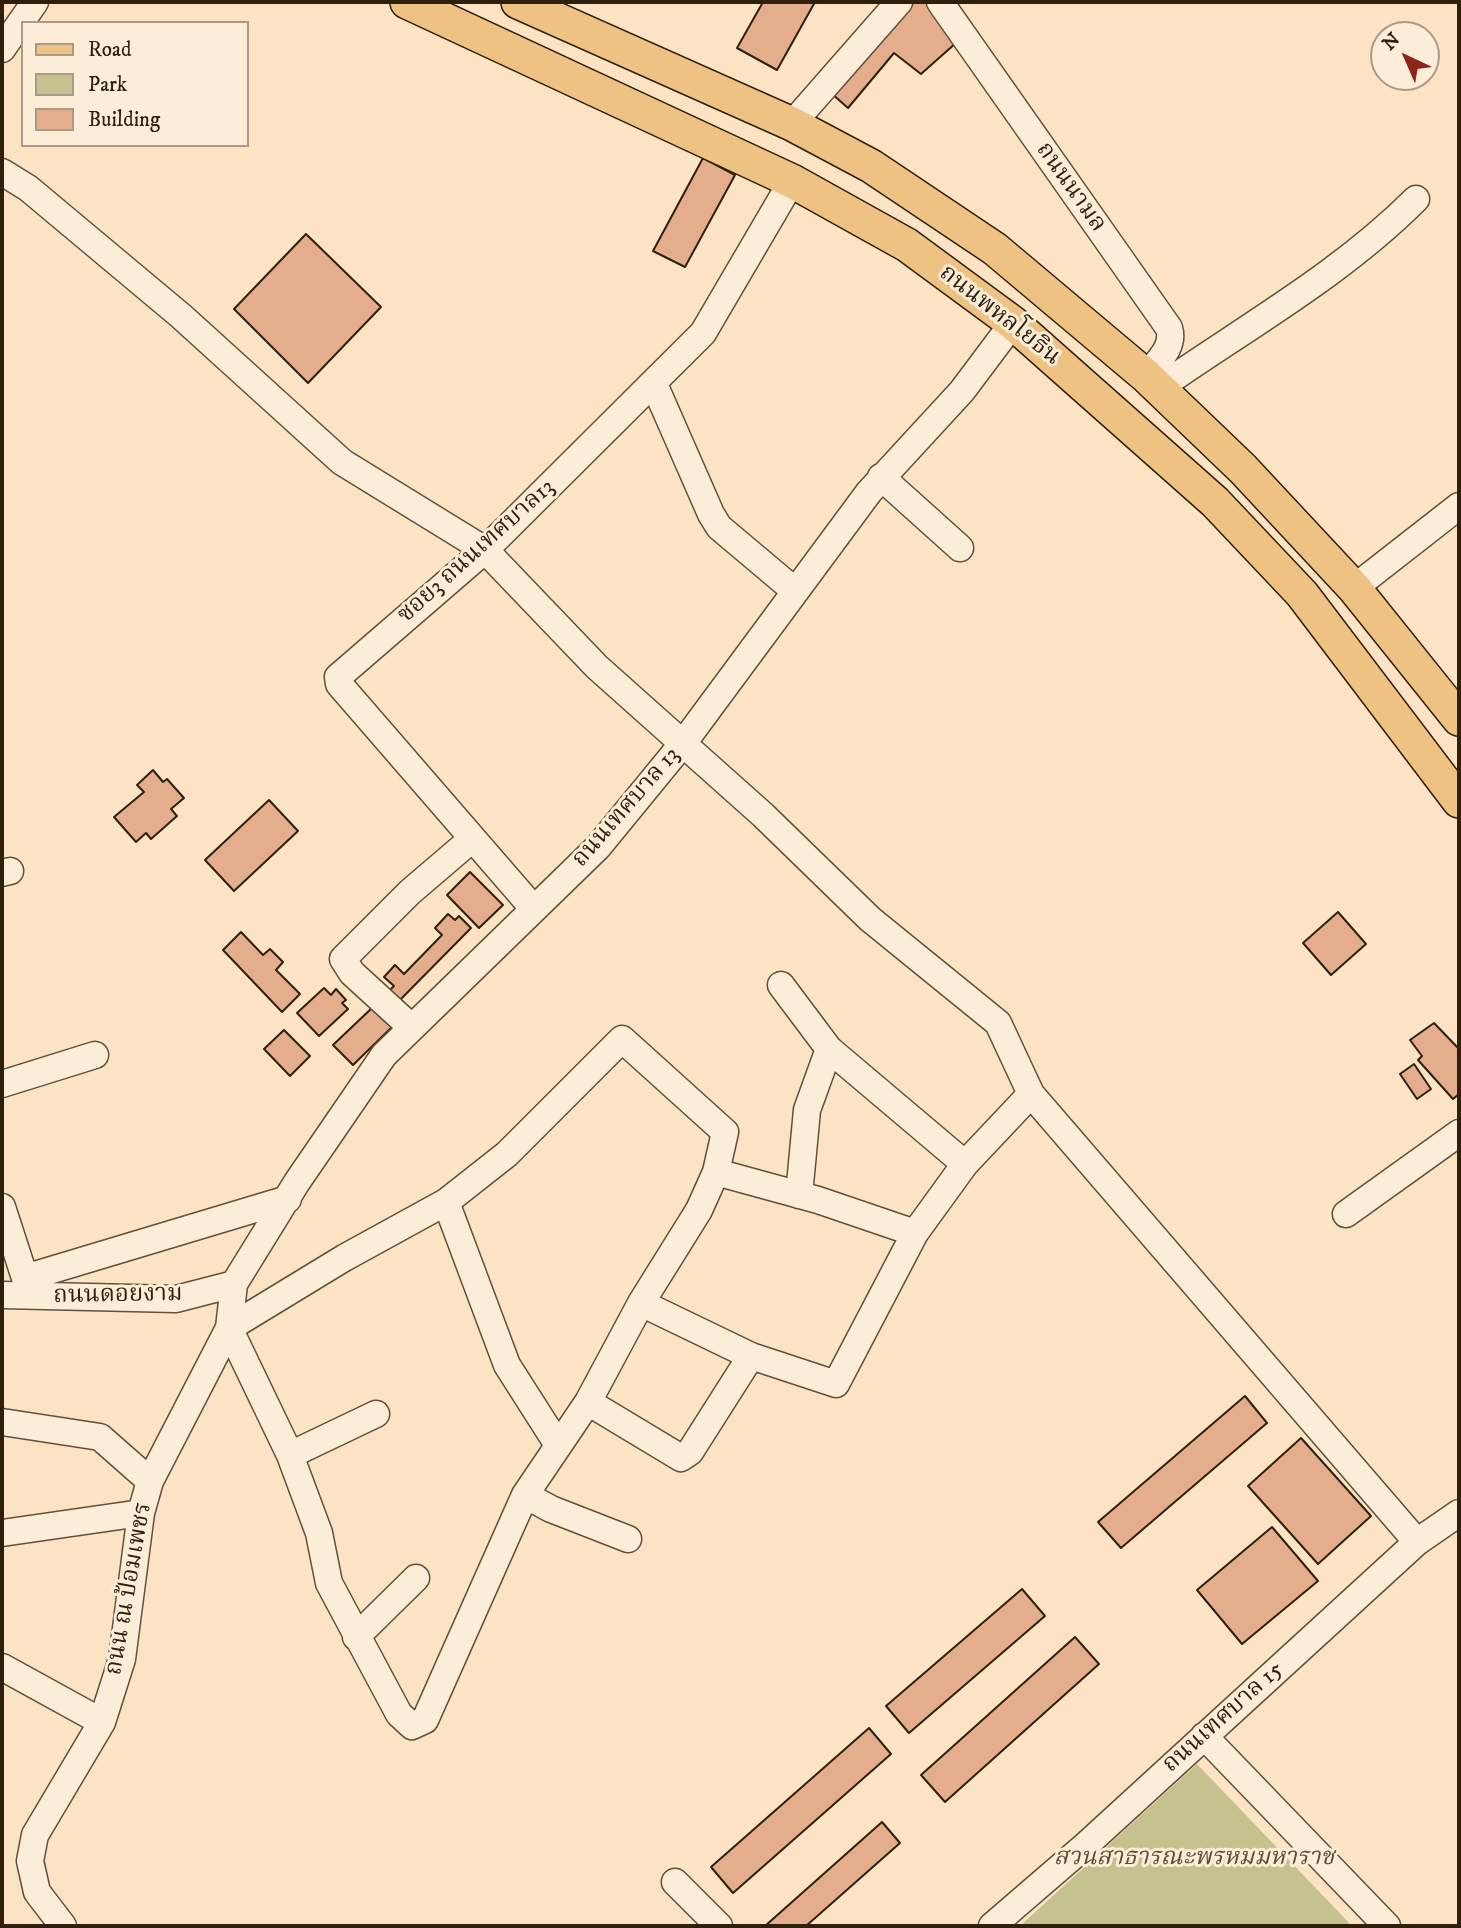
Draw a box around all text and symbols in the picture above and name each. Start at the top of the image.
legend [21,21,248,147]
north arrow [1370,21,1440,91]
text: N [1378,28,1405,56]
text: Road [88,37,132,63]
text: Park [88,72,127,98]
text: Building [88,107,160,133]
street label: ถนนนามล [1029,138,1111,238]
street label: ถนนพหลโยธิน [933,260,1065,372]
street label: ซอย3 ถนนเทศบาล13 [392,474,562,630]
street label: ถนนเทศบาล 13 [567,742,687,874]
street label: ถนนดอยงาม [53,1280,183,1312]
street label: ถนน ณ ป้อมเพชร [101,1500,159,1678]
street label: ถนนเทศบาล 15 [1158,1656,1290,1780]
park label: สวนสาธารณะพรหมมหาราช [1054,1845,1334,1873]

